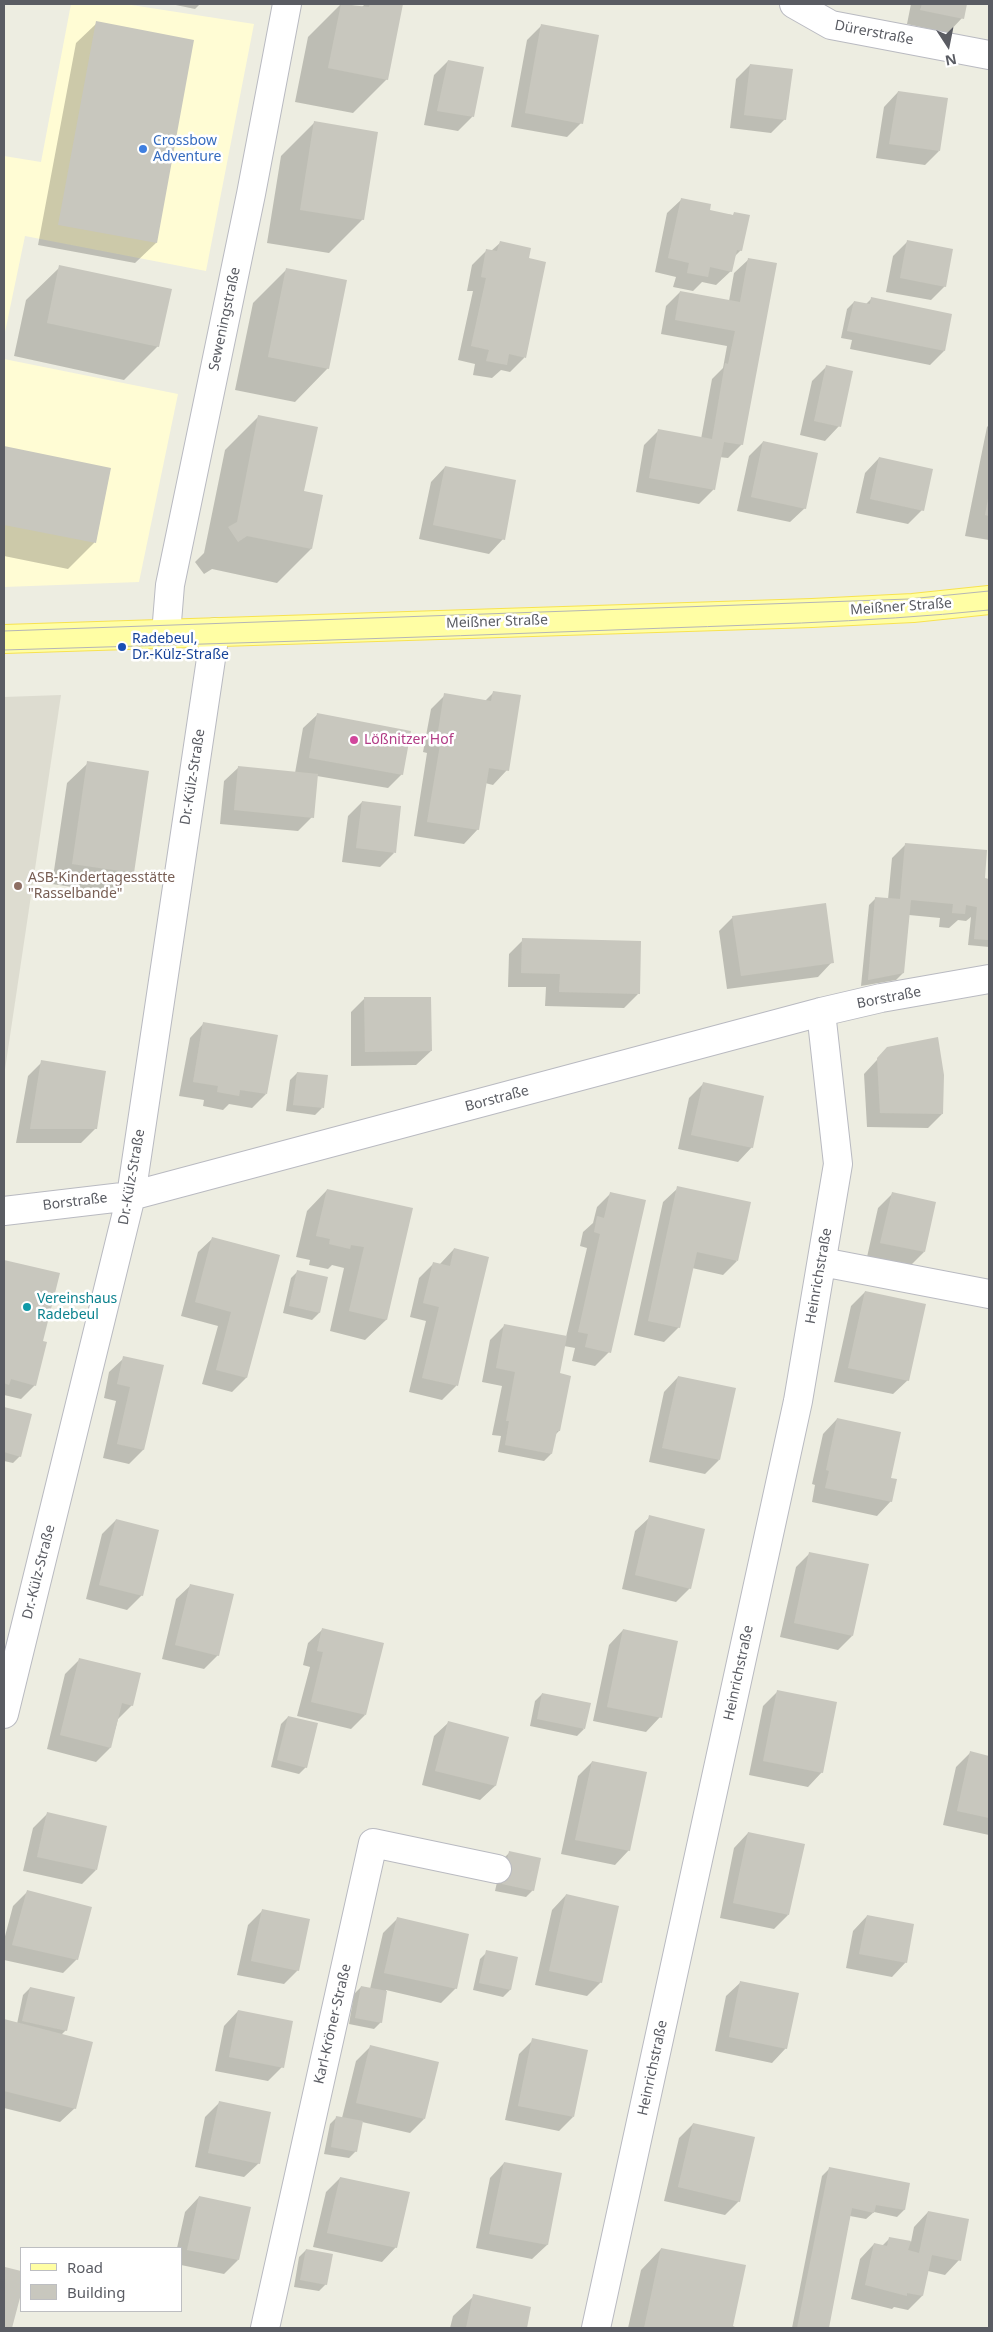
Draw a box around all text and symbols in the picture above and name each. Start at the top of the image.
street label: Dürerstraße [833,17,915,49]
north arrow [923,20,973,70]
text: N [944,50,958,71]
place label: Crossbow Adventure [153,133,221,166]
marker: Crossbow Adventure [137,143,149,155]
street label: Seweningstraße [206,266,244,372]
street label: Meißner Straße [850,595,952,619]
street label: Meißner Straße [446,612,548,632]
place label: Radebeul, Dr.-Külz-Straße [132,631,229,664]
marker: Radebeul, Dr.-Külz-Straße [116,641,128,653]
street label: Dr.-Külz-Straße [177,728,209,826]
place label: Lößnitzer Hof [364,732,454,748]
marker: Lößnitzer Hof [348,734,360,746]
place label: ASB-Kindertagesstätte "Rasselbande" [28,870,175,902]
marker: ASB-Kindertagesstätte "Rasselbande" [12,880,24,892]
street label: Borstraße [855,984,923,1012]
street label: Borstraße [463,1082,531,1116]
street label: Dr.-Külz-Straße [115,1128,149,1226]
street label: Borstraße [42,1190,108,1214]
street label: Heinrichstraße [802,1227,836,1325]
place label: Vereinshaus Radebeul [37,1291,117,1324]
marker: Vereinshaus Radebeul [21,1301,33,1313]
street label: Dr.-Külz-Straße [19,1523,59,1621]
street label: Heinrichstraße [721,1624,757,1722]
street label: Karl-Kröner-Straße [311,1962,355,2086]
street label: Heinrichstraße [635,2019,671,2117]
legend [20,2247,182,2312]
text: Road [67,2257,103,2277]
text: Building [67,2282,125,2302]

